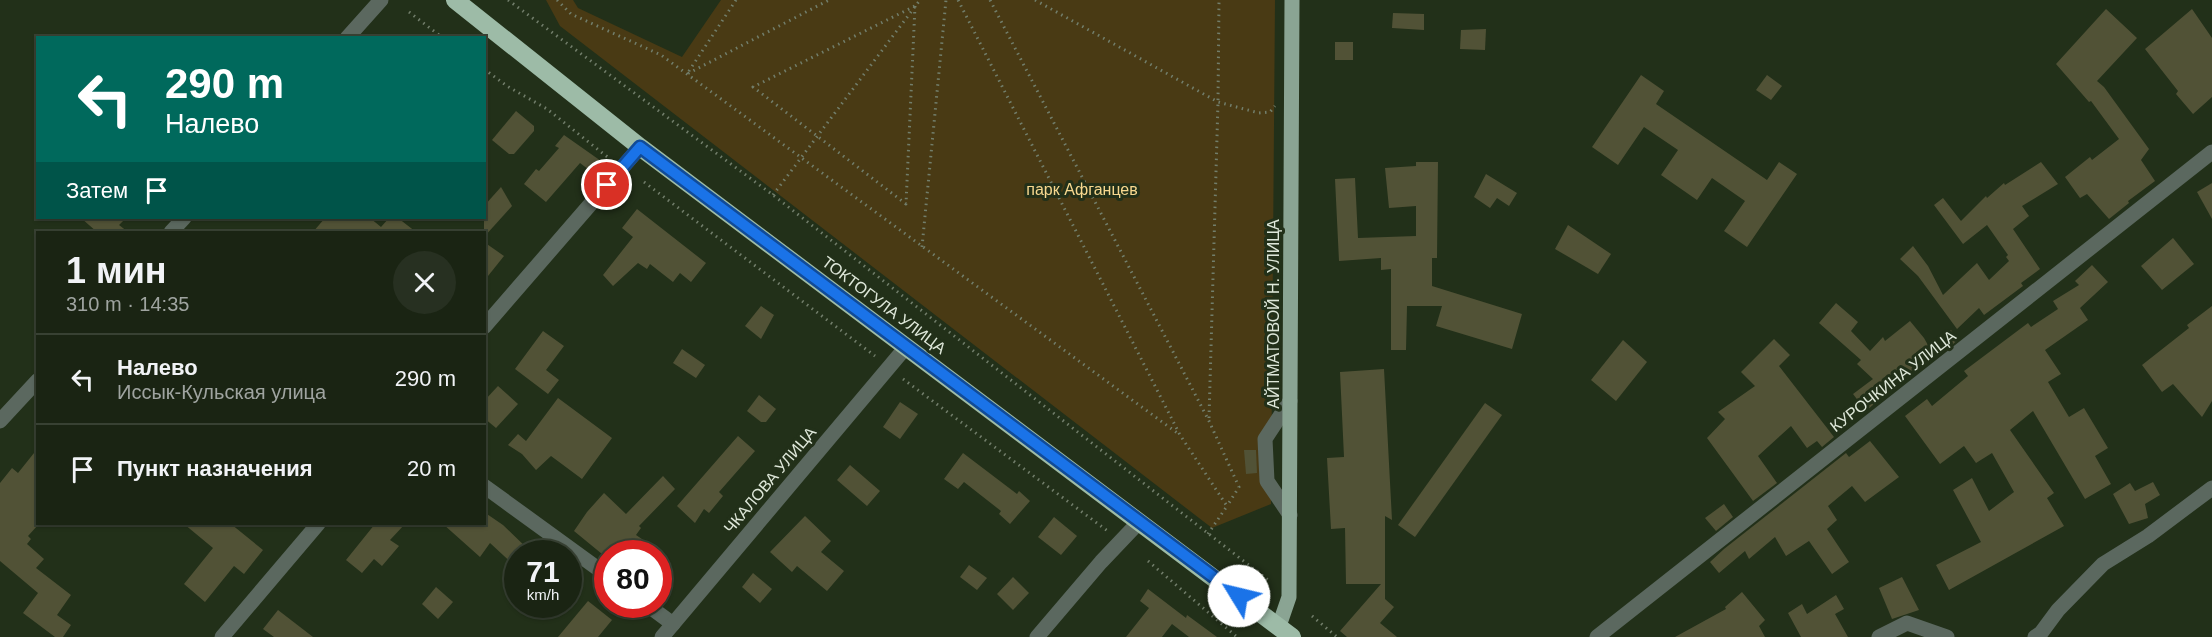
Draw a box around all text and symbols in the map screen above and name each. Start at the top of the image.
icon: left [66,60,144,138]
text: 290 m [165,60,284,107]
text: Налево [165,109,259,139]
pin [581,159,632,210]
icon: arrive [590,168,623,201]
icon: arrive [140,174,173,207]
text: Затем [66,178,128,203]
park label: парк Афганцев [1026,181,1138,198]
street label: АЙТМАТОВОЙ Н. УЛИЦА [1264,219,1282,409]
text: 1 мин [66,250,167,291]
button: close [393,251,456,314]
street label: ТОКТОГУЛА УЛИЦА [819,253,949,357]
text: 310 m · 14:35 [66,293,189,315]
street label: КУРОЧКИНА УЛИЦА [1827,327,1959,435]
text: Налево [117,355,198,380]
icon: left [66,363,99,396]
text: 290 m [395,366,456,391]
text: Иссык-Кульская улица [117,381,326,403]
street label: ЧКАЛОВА УЛИЦА [721,423,820,537]
icon: arrive [66,453,99,486]
text: Пункт назначения [117,456,313,481]
text: 20 m [407,456,456,481]
speed limit sign: 80 [594,540,672,618]
text: 71 [526,555,560,588]
position arrow [1207,564,1271,628]
text: km/h [527,586,559,603]

